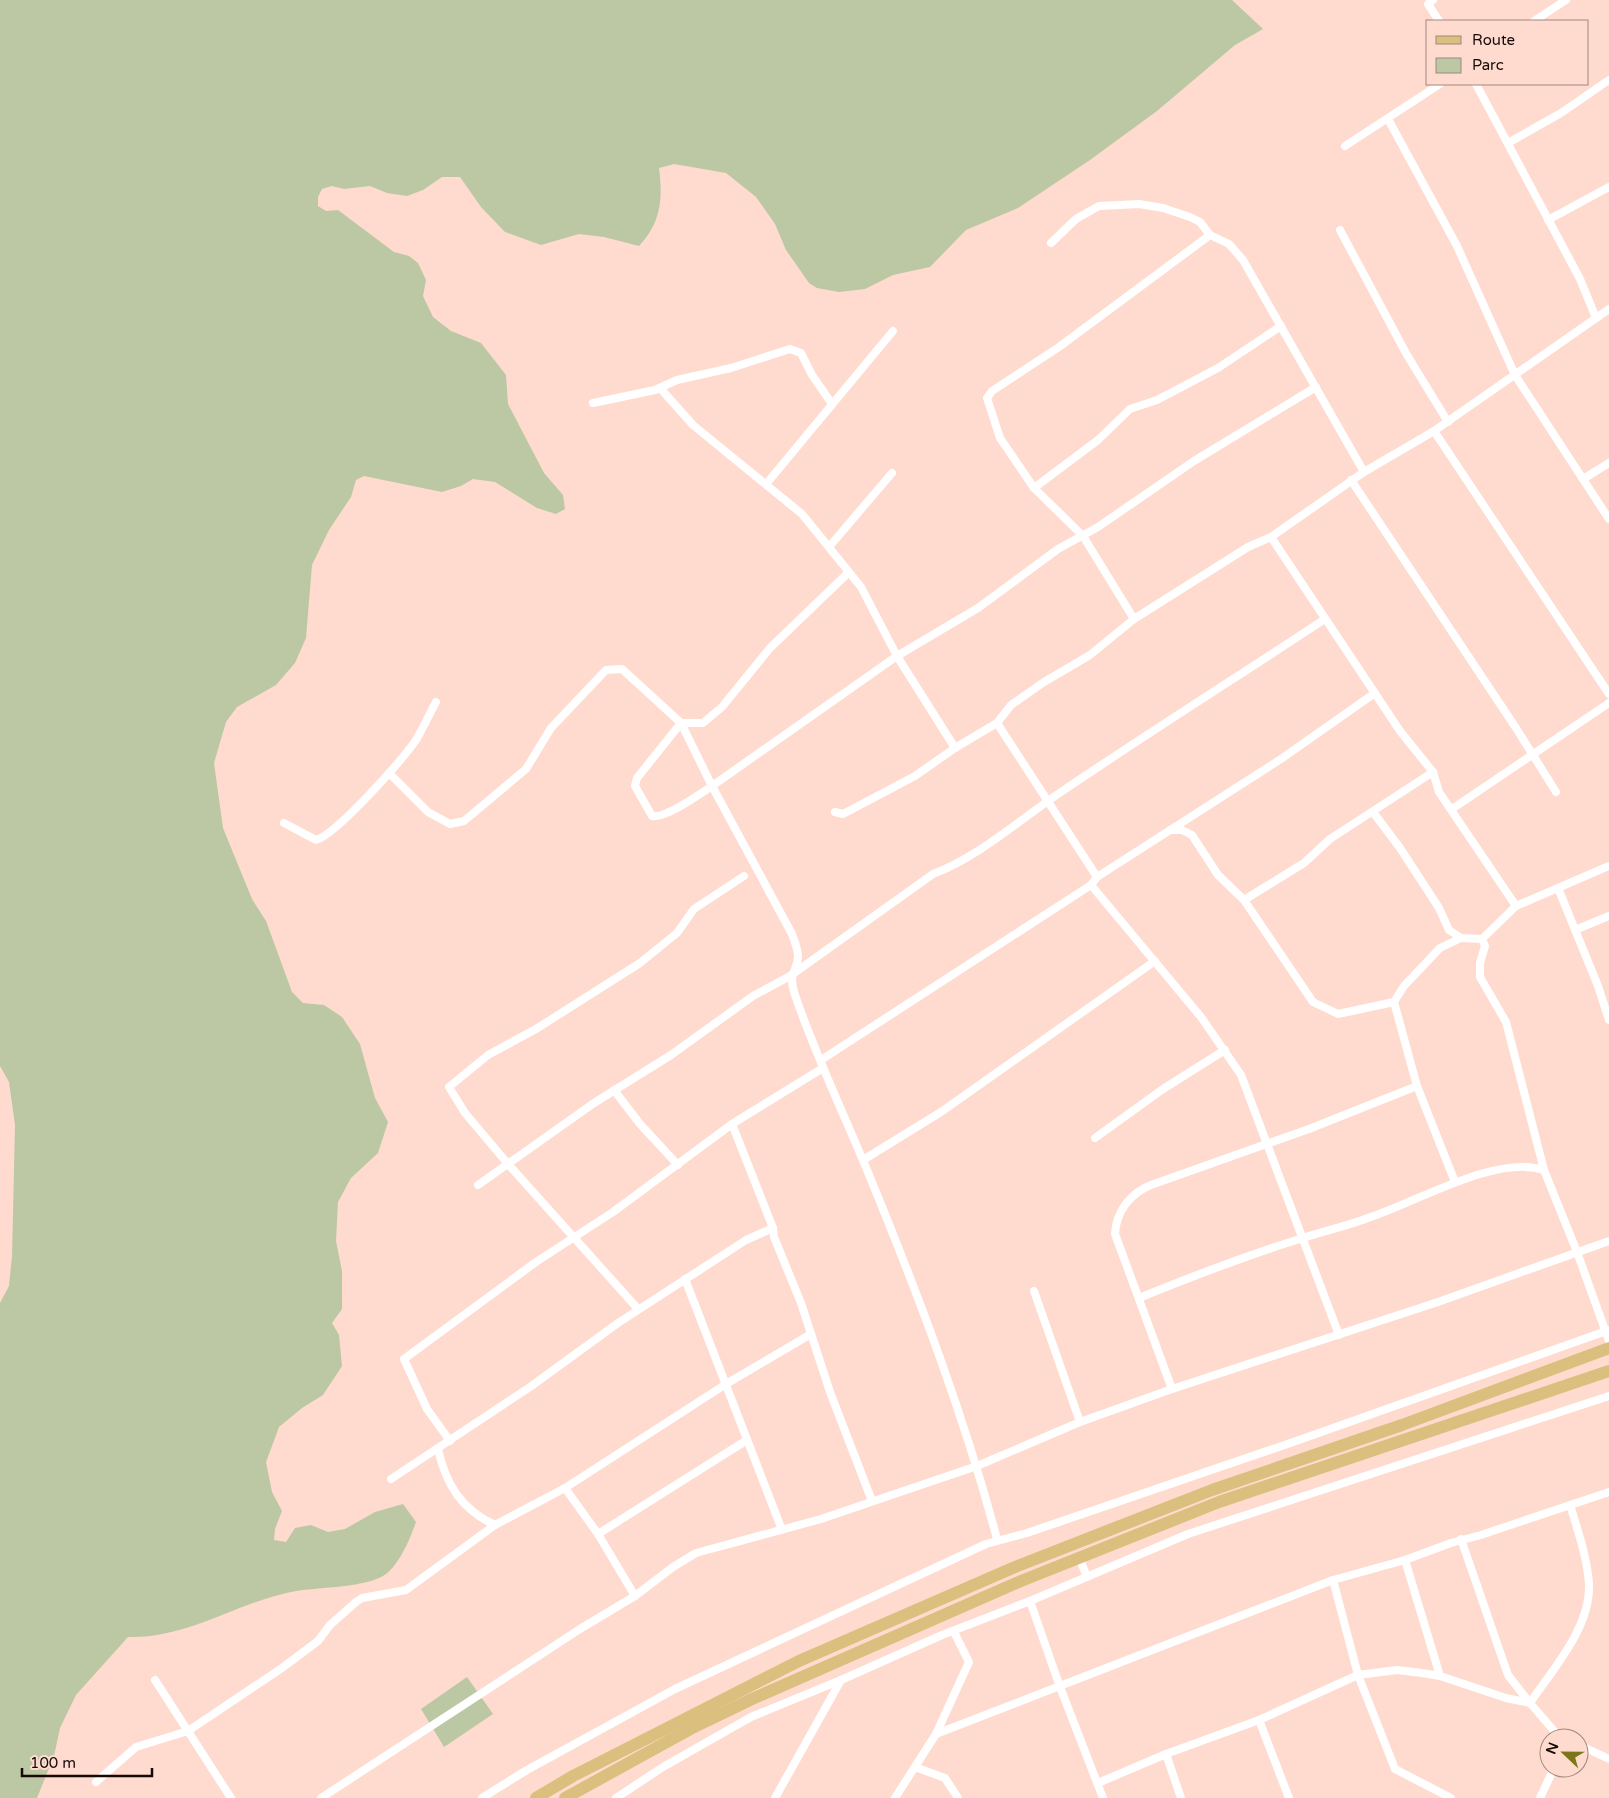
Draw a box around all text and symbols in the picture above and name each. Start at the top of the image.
legend [1426,20,1589,85]
text: Route [1472,31,1515,49]
text: Parc [1472,56,1504,74]
north arrow [1539,1728,1589,1778]
text: N [1542,1740,1562,1757]
scale bar [22,1746,152,1778]
text: 100 m [30,1754,76,1772]

